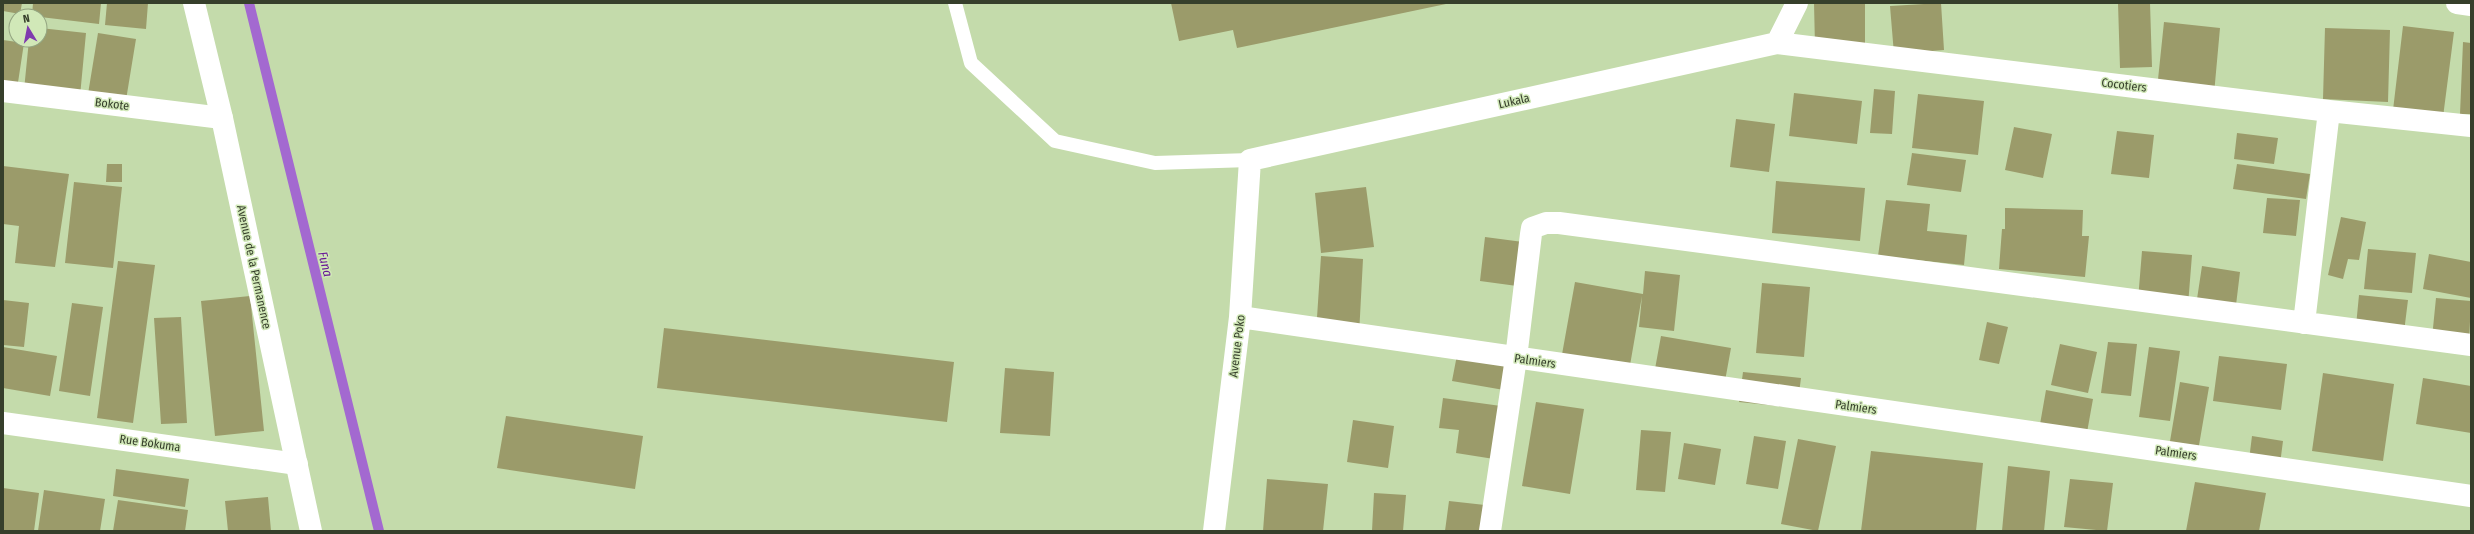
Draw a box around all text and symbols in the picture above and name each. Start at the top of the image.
north arrow [8,8,48,48]
text: N [22,12,31,26]
street label: Cocotiers [2101,75,2147,95]
street label: Lukala [1497,91,1531,111]
street label: Bokote [94,95,130,113]
street label: Avenue de la Permanence [234,204,274,330]
water label: Funa [315,250,336,279]
street label: Avenue Poko [1226,314,1248,378]
street label: Palmiers [1513,351,1557,371]
street label: Palmiers [1834,397,1878,417]
street label: Rue Bokuma [119,432,181,454]
street label: Palmiers [2154,443,2198,463]

